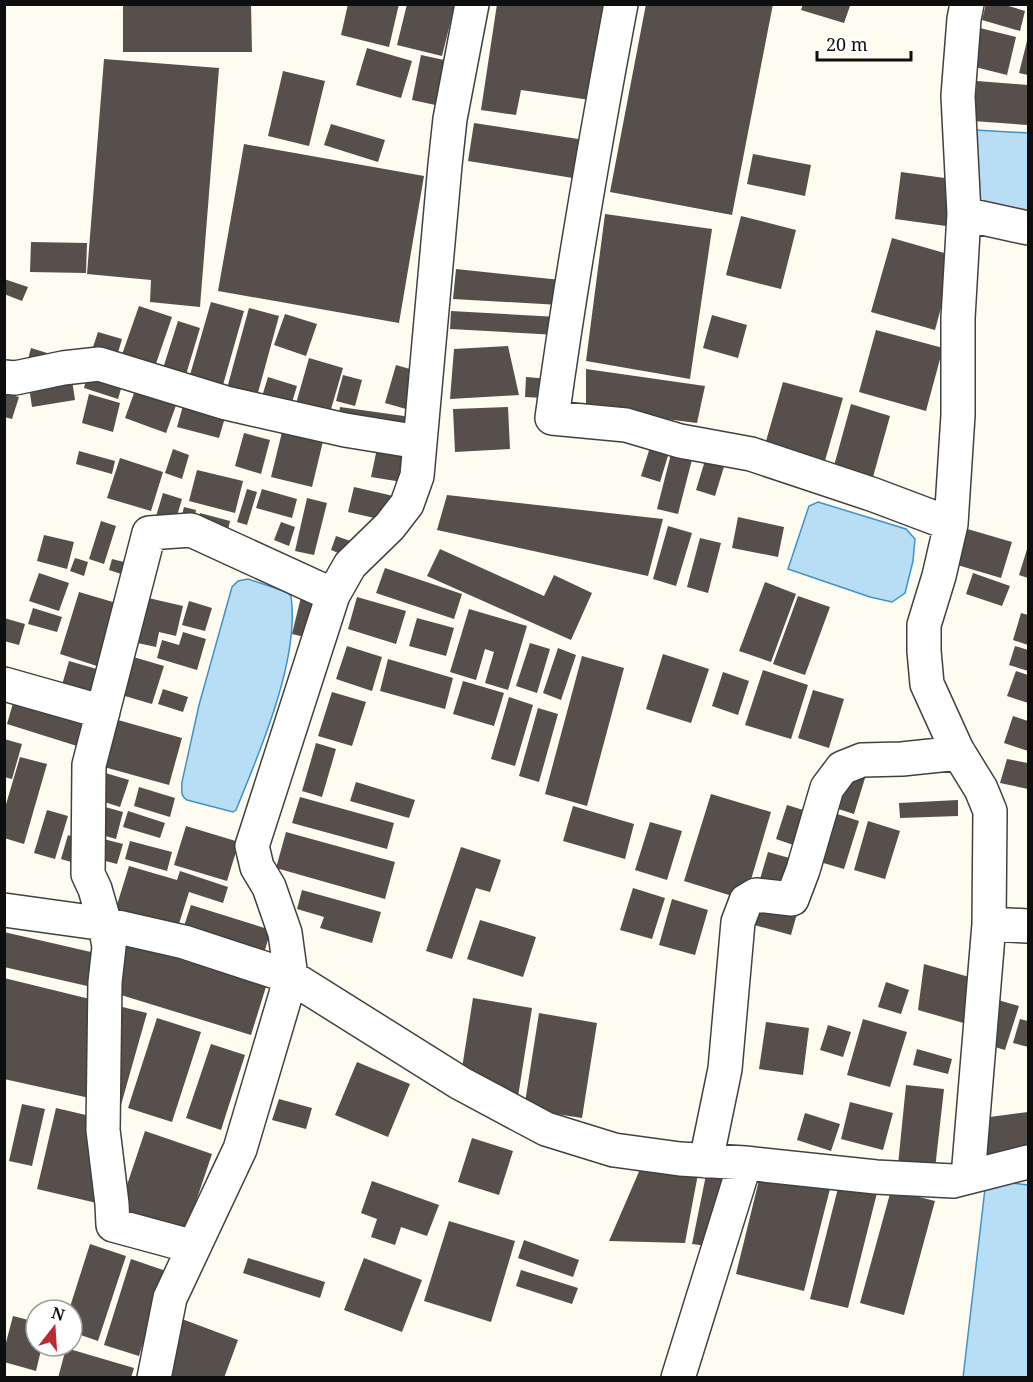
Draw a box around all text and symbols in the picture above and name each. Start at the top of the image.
scale bar [817,24,912,62]
text: 20 m [826,32,868,56]
north arrow [24,1298,84,1358]
text: N [49,1301,68,1326]

